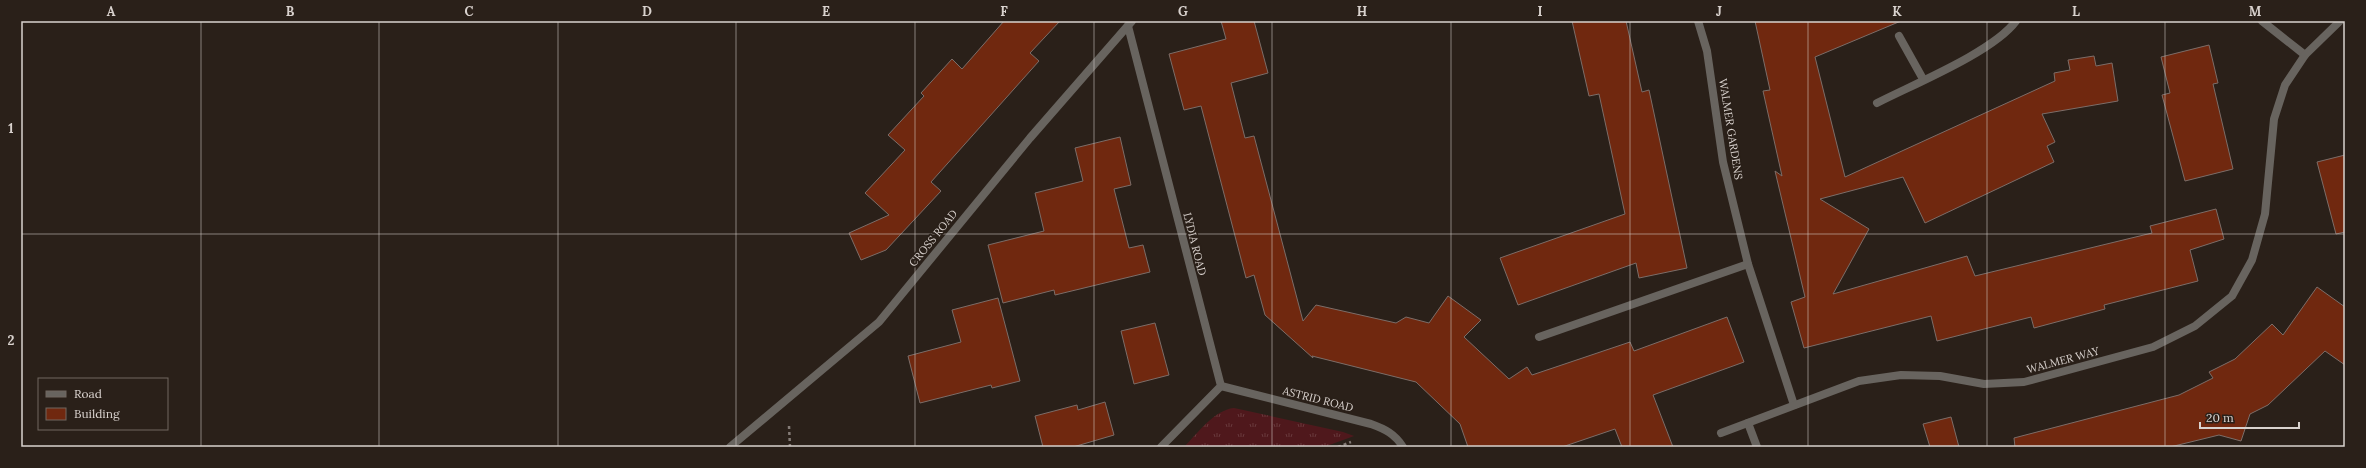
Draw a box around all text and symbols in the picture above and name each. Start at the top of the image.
text: A [107,3,116,20]
text: B [286,3,295,20]
text: C [465,3,474,20]
text: D [642,3,652,20]
text: E [822,3,830,20]
text: F [1000,3,1008,20]
text: G [1178,3,1188,20]
text: H [1357,3,1367,20]
text: I [1537,3,1543,20]
text: J [1716,3,1722,20]
text: K [1892,3,1902,20]
text: L [2072,3,2080,20]
text: M [2249,3,2262,20]
street label: WALMER GARDENS [1716,77,1746,181]
text: 1 [8,120,14,137]
street label: CROSS ROAD [906,207,960,269]
street label: LYDIA ROAD [1180,211,1210,277]
text: 2 [8,332,15,349]
street label: WALMER WAY [2025,343,2102,376]
legend [38,378,168,430]
street label: ASTRID ROAD [1280,383,1355,415]
text: Road [74,386,102,401]
scale bar [2200,404,2299,430]
text: Building [74,406,120,421]
text: 20 m [2206,410,2234,425]

